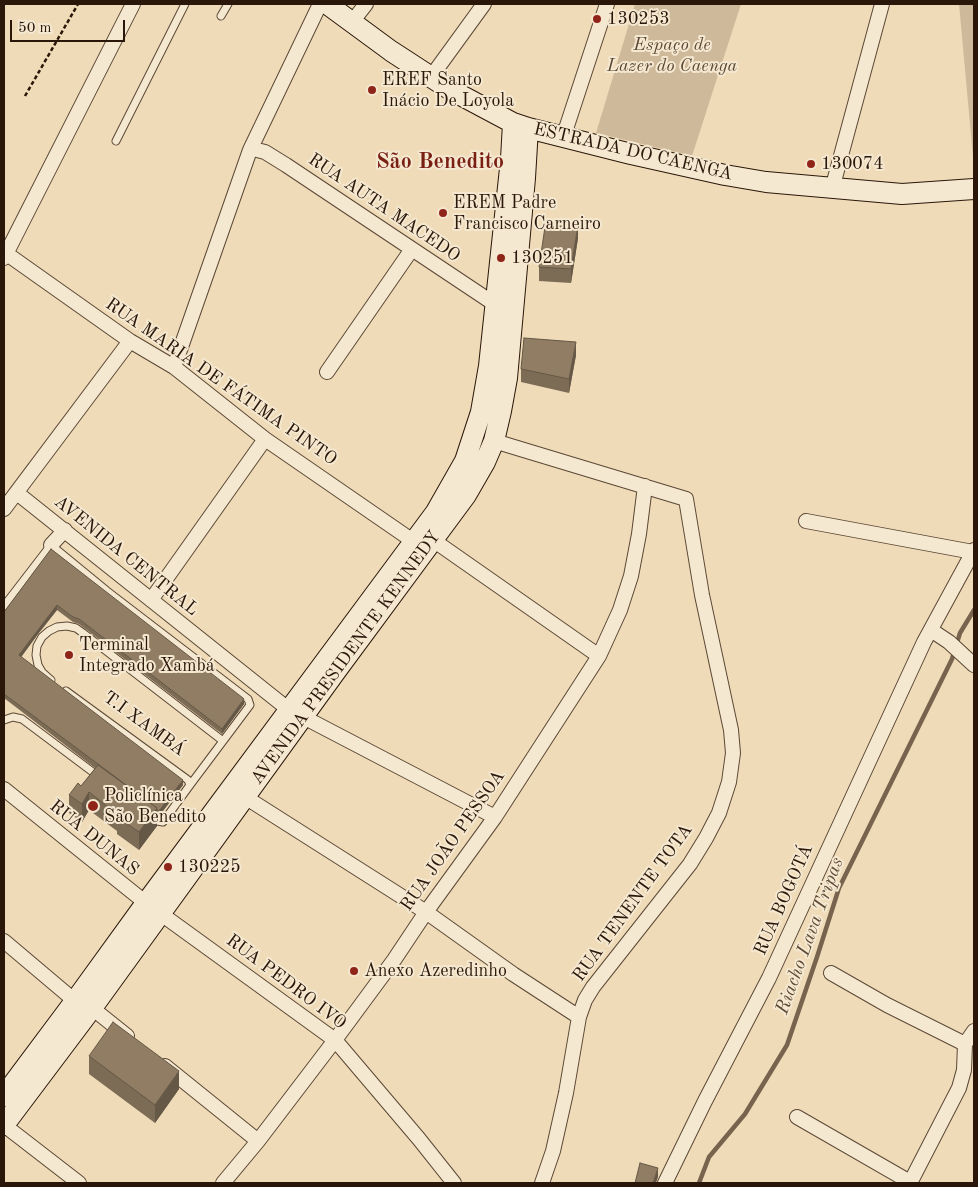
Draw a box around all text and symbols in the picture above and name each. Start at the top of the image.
place label: 130253 [607,8,670,30]
scale bar [12,10,128,42]
marker: 130253 [591,13,603,25]
text: 50 m [18,21,52,36]
park label: Espaço de Lazer do Caenga [607,34,737,76]
place label: EREF Santo Inácio De Loyola [382,69,514,112]
marker: EREF Santo Inácio De Loyola [366,84,378,96]
street label: ESTRADA DO CAENGA [531,119,735,185]
street label: RUA AUTA MACEDO [304,149,464,267]
district label: São Benedito [376,149,504,175]
place label: 130074 [821,153,884,175]
marker: 130074 [805,158,817,170]
place label: EREM Padre Francisco Carneiro [453,192,601,234]
marker: EREM Padre Francisco Carneiro [437,207,449,219]
place label: 130251 [511,247,574,269]
marker: 130251 [495,252,507,264]
street label: RUA MARIA DE FÁTIMA PINTO [101,294,341,470]
street label: AVENIDA CENTRAL [49,491,203,621]
street label: AVENIDA PRESIDENTE KENNEDY [247,527,445,789]
place label: Terminal Integrado Xambá [79,634,215,676]
marker: Terminal Integrado Xambá [63,649,75,661]
street label: T.I XAMBÁ [99,687,189,761]
street label: RUA JOÃO PESSOA [396,766,510,916]
place label: Policlínica São Benedito [104,785,206,828]
street label: RUA DUNAS [45,795,143,881]
marker: Policlínica São Benedito [86,799,100,813]
street label: RUA TENENTE TOTA [569,820,697,986]
street label: RUA BOGOTÁ [750,841,818,959]
water label: Riacho Lava Tripas [771,854,849,1018]
place label: 130225 [178,856,241,878]
marker: 130225 [162,861,174,873]
street label: RUA PEDRO IVO [222,930,350,1034]
place label: Anexo Azeredinho [364,960,507,982]
marker: Anexo Azeredinho [348,965,360,977]

